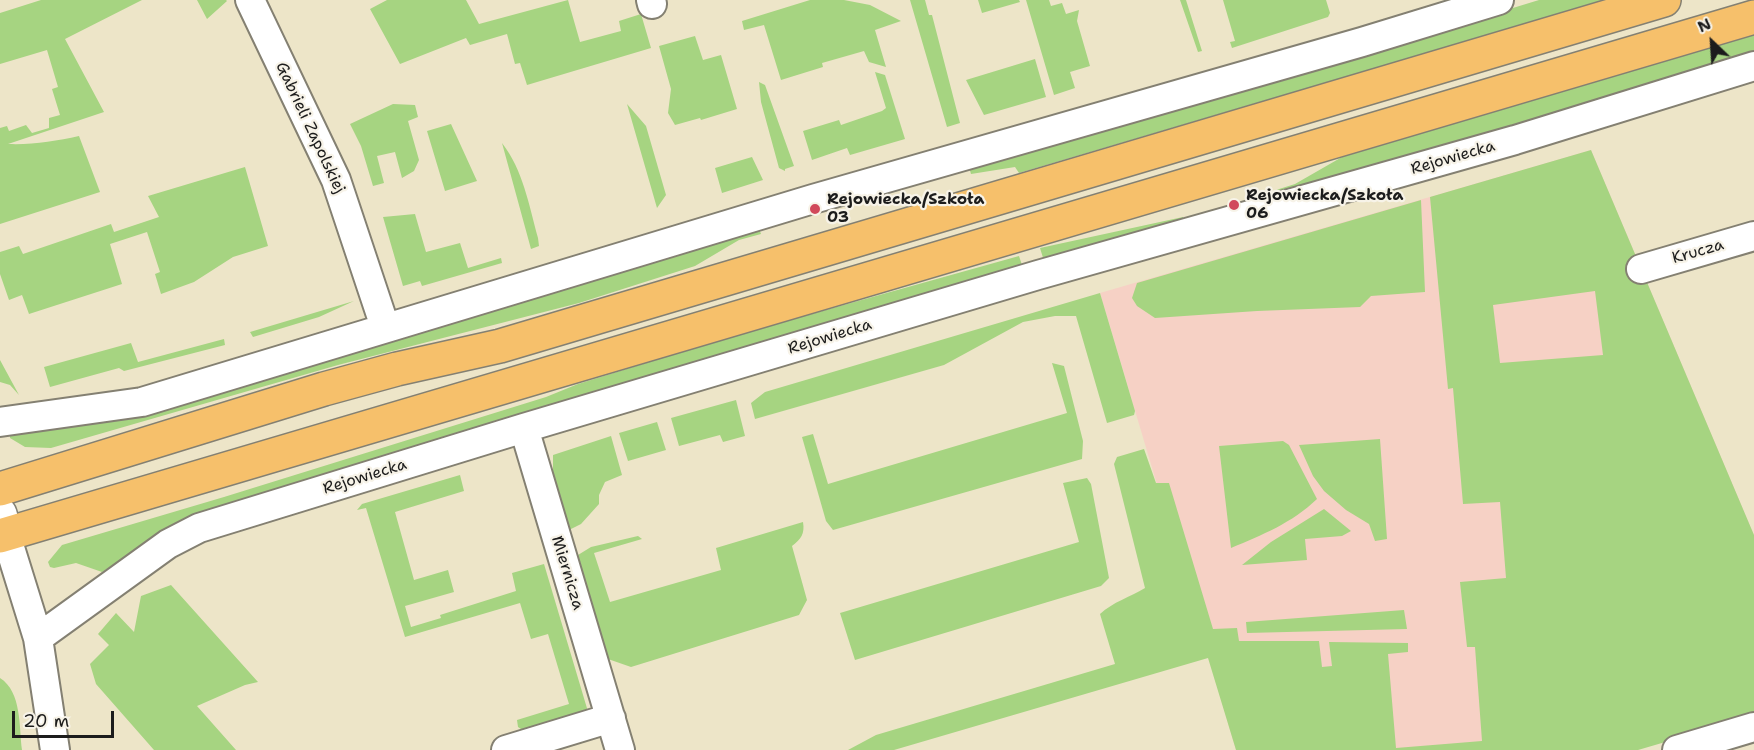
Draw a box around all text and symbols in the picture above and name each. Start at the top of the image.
north arrow [1682,12,1742,72]
text: N [1694,13,1714,37]
street label: Gabrieli Zapolskiej [271,59,349,197]
street label: Rejowiecka [1409,137,1497,179]
place label: Rejowiecka/Szkoła 06 [1246,186,1403,224]
place label: Rejowiecka/Szkoła 03 [827,190,984,228]
marker: Rejowiecka/Szkoła 06 [1227,198,1241,212]
marker: Rejowiecka/Szkoła 03 [808,202,822,216]
street label: Krucza [1670,235,1726,269]
street label: Rejowiecka [786,315,874,359]
street label: Rejowiecka [321,455,409,499]
street label: Miernicza [547,534,587,612]
scale bar [15,699,117,737]
text: 20 m [23,709,69,733]

